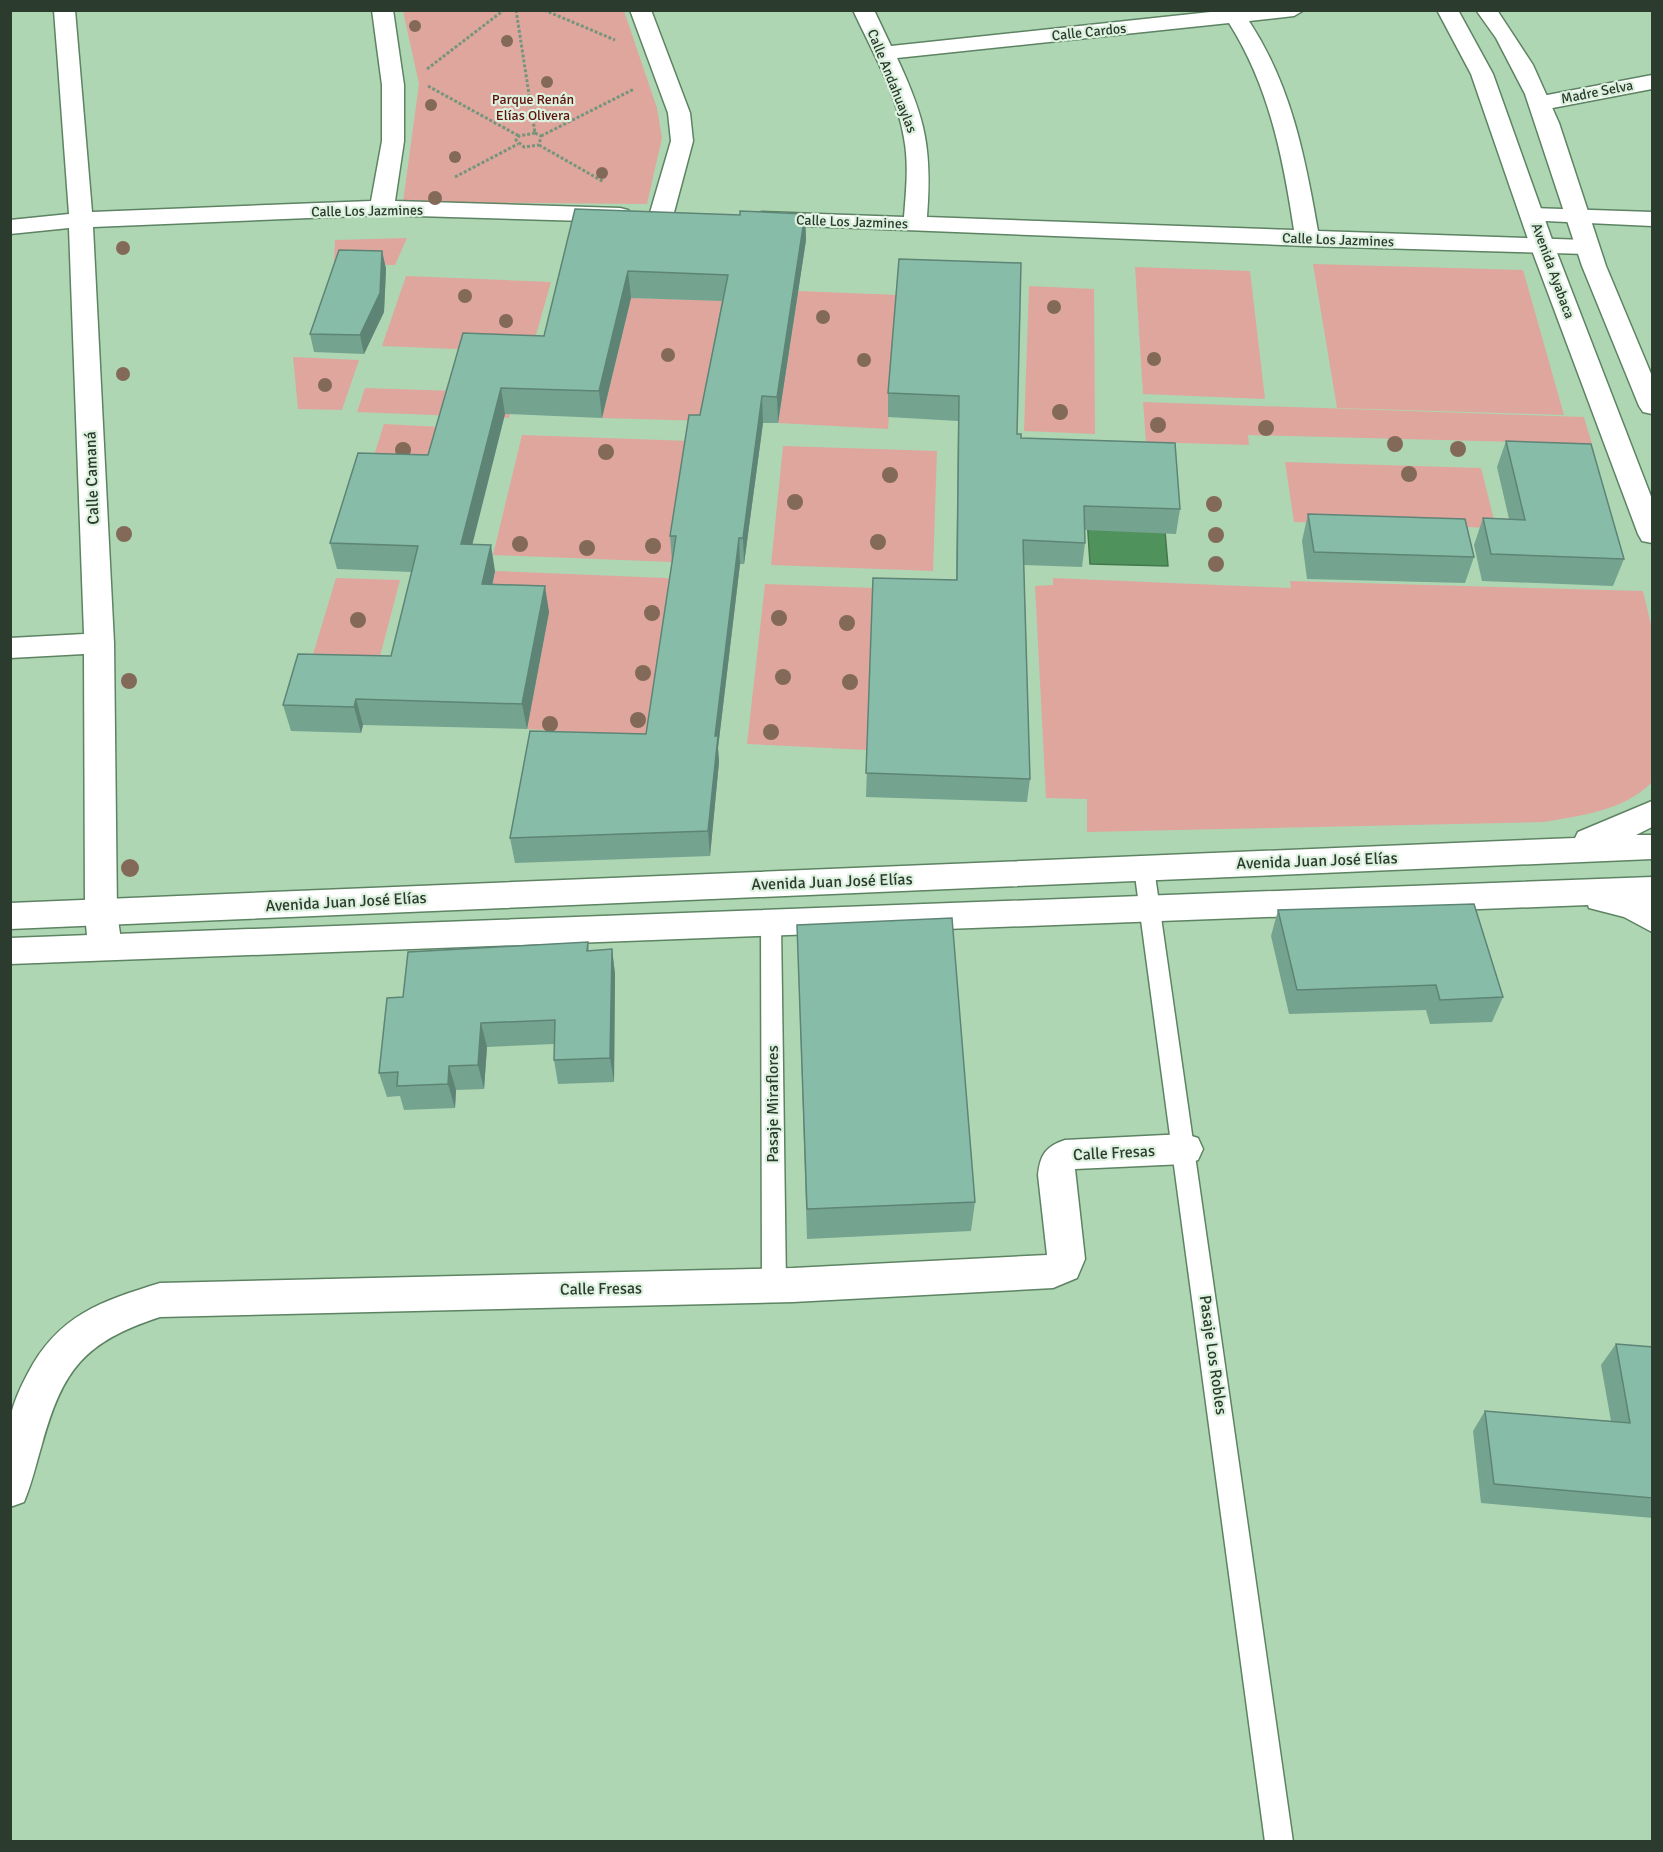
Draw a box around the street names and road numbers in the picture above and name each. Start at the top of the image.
street label: Calle Cardos [1051,20,1127,44]
street label: Calle Andahuaylas [863,27,921,135]
street label: Madre Selva [1560,77,1634,107]
street label: Calle Los Jazmines [311,202,423,220]
street label: Calle Los Jazmines [796,212,908,232]
street label: Avenida Ayabaca [1528,221,1578,321]
street label: Calle Los Jazmines [1282,230,1394,250]
street label: Calle Camaná [80,431,104,525]
street label: Avenida Juan José Elías [1236,848,1398,874]
street label: Avenida Juan José Elías [751,869,913,895]
street label: Avenida Juan José Elías [265,888,427,916]
street label: Pasaje Miraflores [763,1045,783,1163]
street label: Calle Fresas [1073,1141,1155,1165]
street label: Calle Fresas [560,1278,642,1300]
street label: Pasaje Los Robles [1195,1294,1231,1416]

